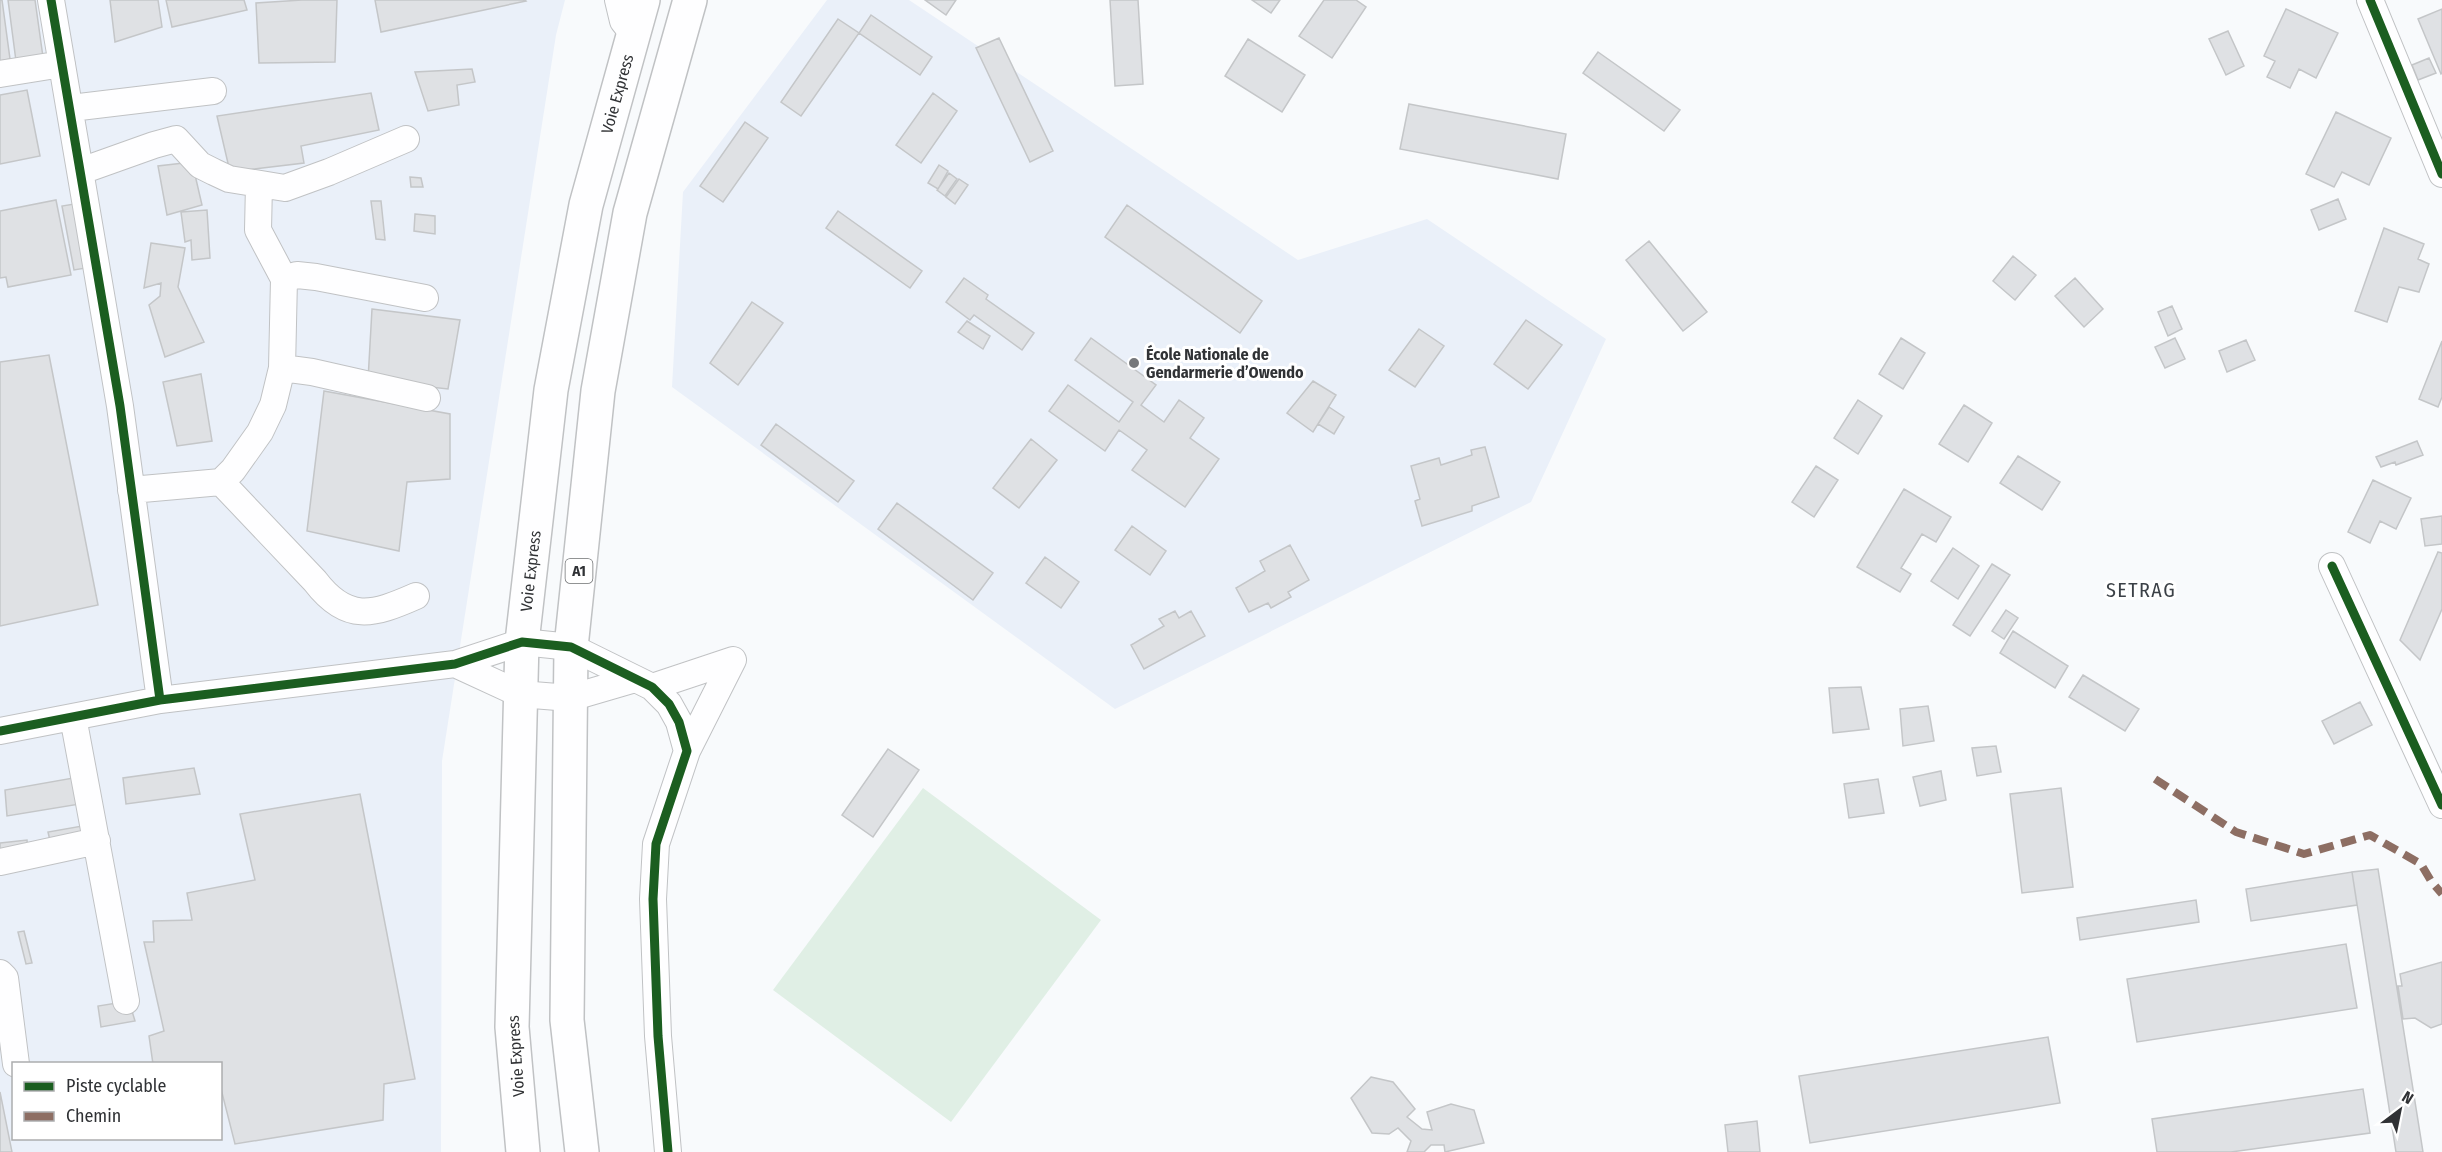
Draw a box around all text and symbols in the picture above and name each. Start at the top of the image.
street label: Voie Express [597,52,637,136]
place label: École Nationale de Gendarmerie d’Owendo [1146,344,1304,382]
marker: École Nationale de Gendarmerie d’Owendo [1127,356,1141,370]
street label: Voie Express [516,529,544,613]
road number: A1 [566,559,592,583]
district label: SETRAG [2106,578,2176,602]
street label: Voie Express [504,1015,528,1097]
legend [12,1062,222,1140]
text: Piste cyclable [66,1075,166,1097]
north arrow [2370,1080,2430,1140]
text: N [2399,1087,2417,1108]
text: Chemin [66,1105,121,1127]

